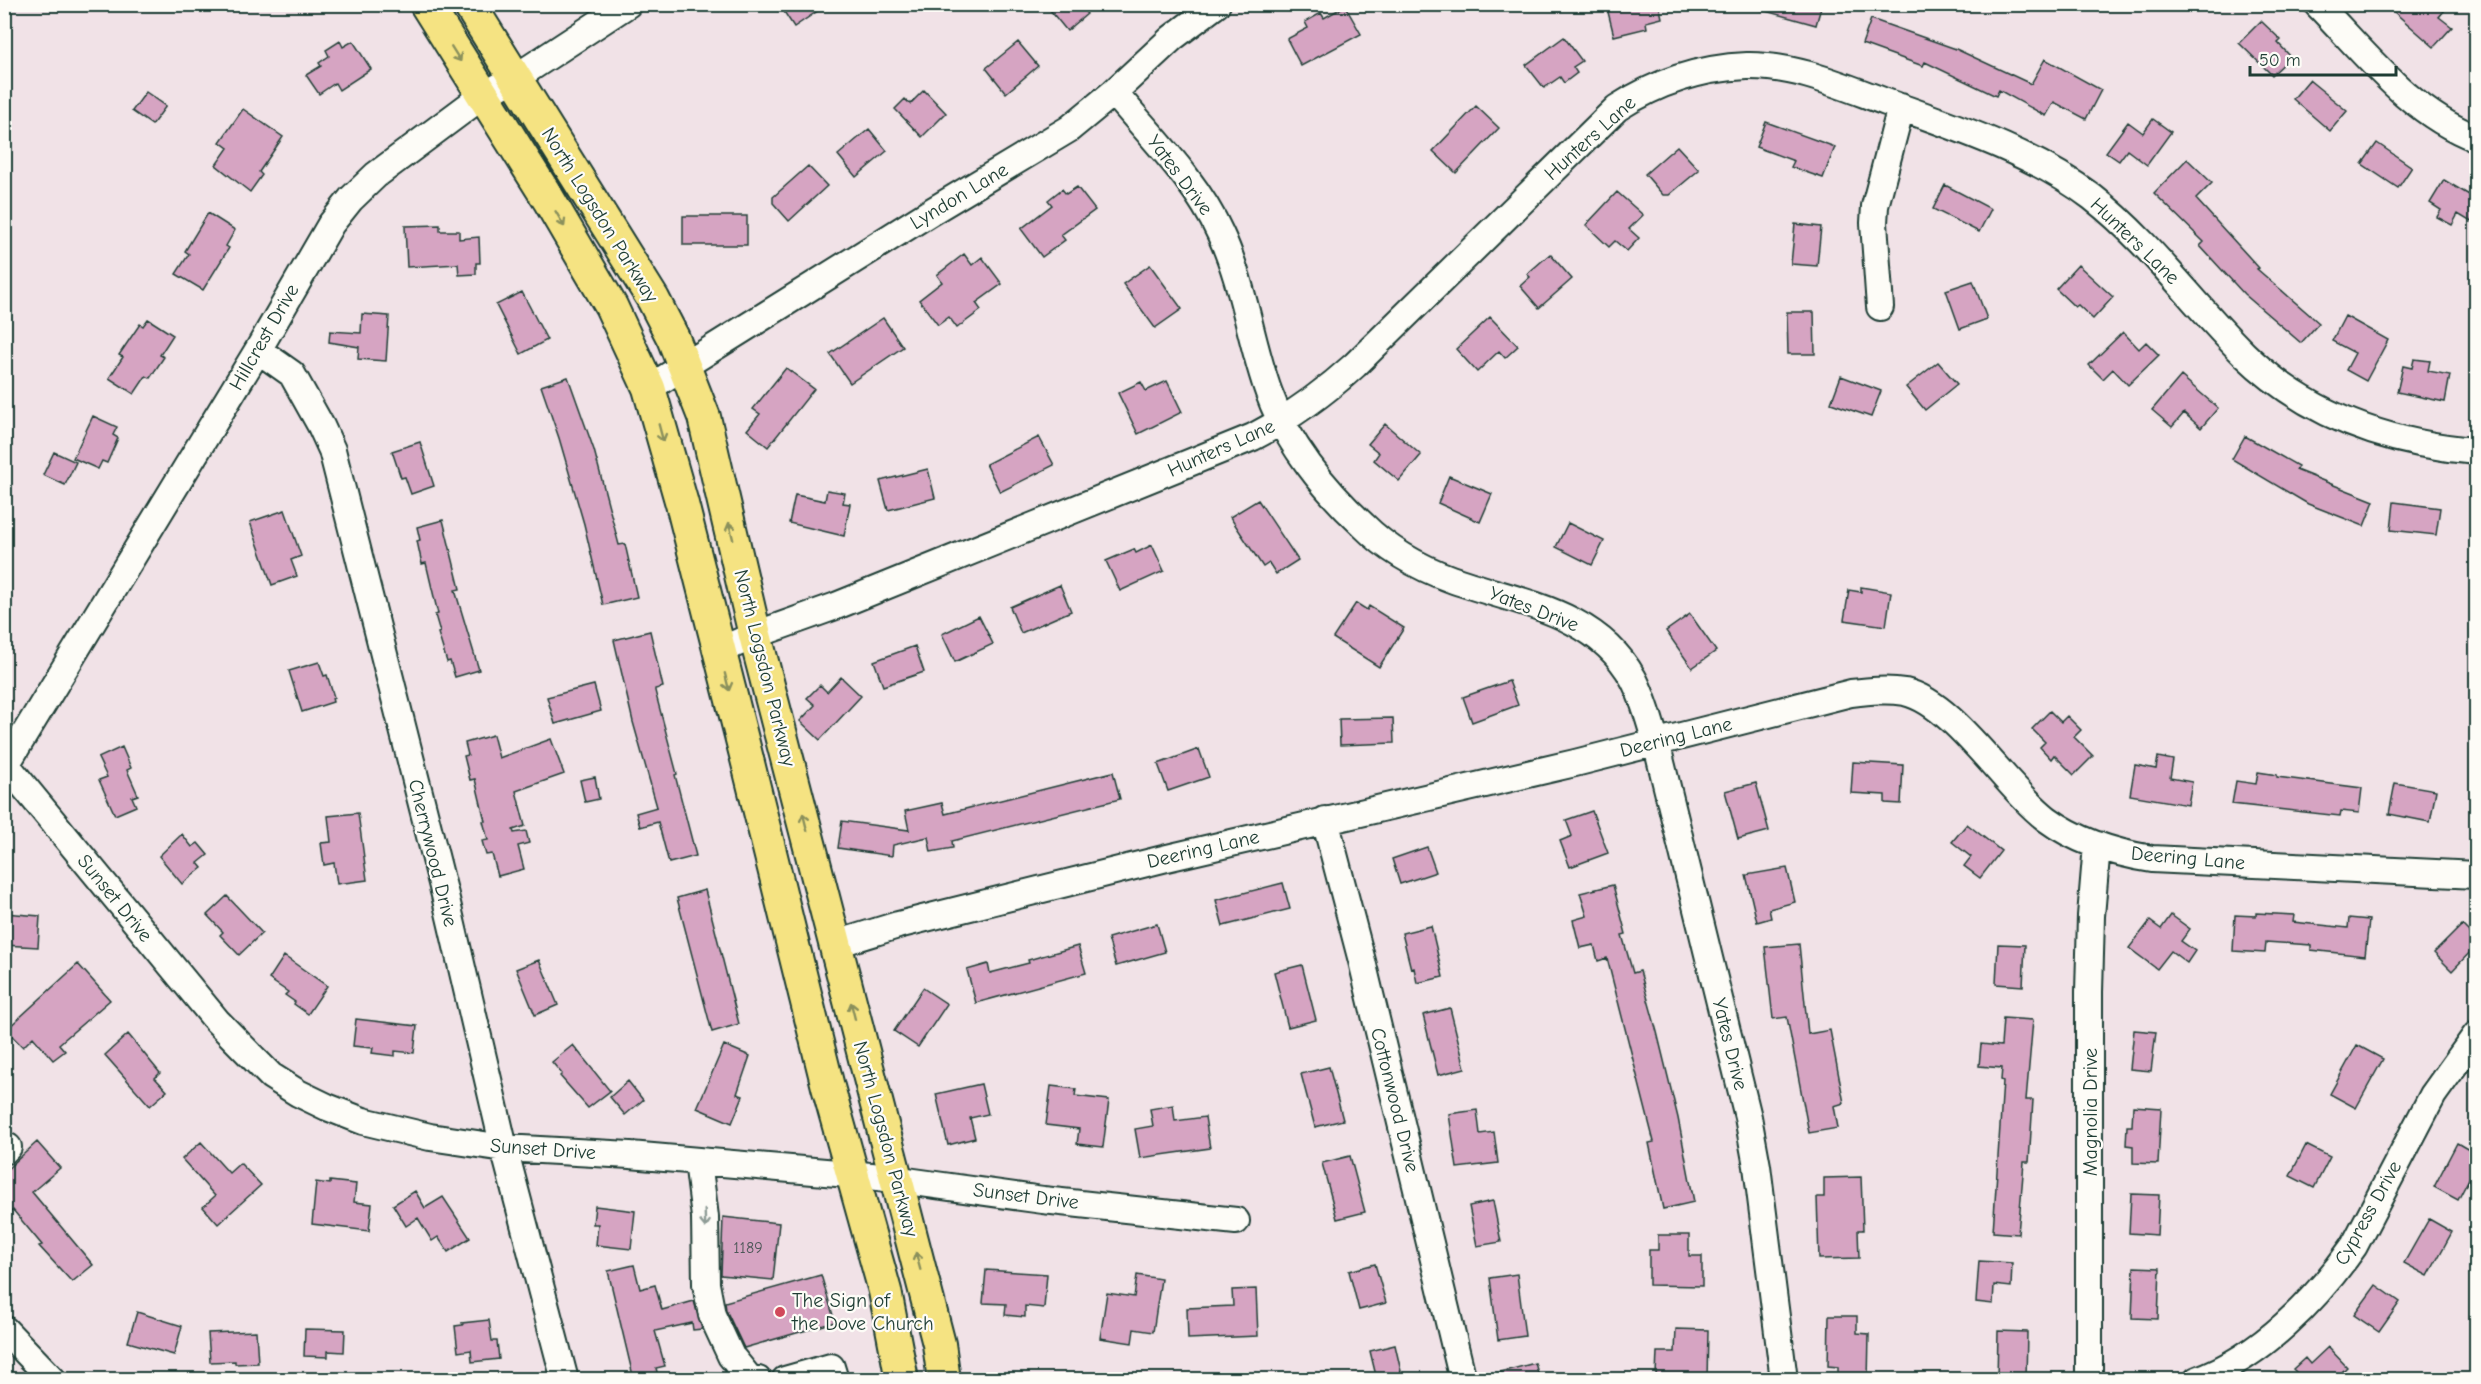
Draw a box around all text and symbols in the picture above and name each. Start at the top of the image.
scale bar [2250,39,2396,77]
one-way arrow [451,45,463,62]
text: 50 m [2259,50,2301,71]
street label: Hunters Lane [1540,91,1640,185]
street label: North Logsdon Parkway [537,123,663,307]
street label: Yates Drive [1142,130,1218,220]
street label: Lyndon Lane [906,158,1012,234]
street label: Hunters Lane [2086,193,2184,289]
one-way arrow [554,210,566,227]
street label: Hillcrest Drive [224,280,304,394]
street label: Hunters Lane [1164,414,1278,482]
one-way arrow [656,423,667,442]
one-way arrow [725,522,737,541]
street label: North Logsdon Parkway [729,567,801,769]
street label: Yates Drive [1486,581,1582,637]
one-way arrow [721,672,733,691]
street label: Deering Lane [1618,712,1734,762]
street label: Cherrywood Drive [404,777,462,929]
one-way arrow [798,813,810,832]
street label: Deering Lane [1145,825,1261,873]
street label: Deering Lane [2130,842,2246,874]
street label: Sunset Drive [73,850,157,946]
street label: Yates Drive [1707,996,1753,1092]
one-way arrow [846,1002,858,1021]
street label: Cottonwood Drive [1366,1025,1424,1175]
street label: North Logsdon Parkway [849,1038,923,1240]
street label: Magnolia Drive [2079,1048,2102,1176]
street label: Sunset Drive [489,1134,597,1164]
street label: Cypress Drive [2330,1157,2406,1269]
street label: Sunset Drive [972,1178,1080,1214]
one-way arrow [699,1209,710,1229]
house number: 1189 [733,1239,763,1257]
one-way arrow [911,1252,923,1271]
place label: The Sign of the Dove Church [791,1289,934,1335]
marker: The Sign of the Dove Church [773,1305,787,1319]

